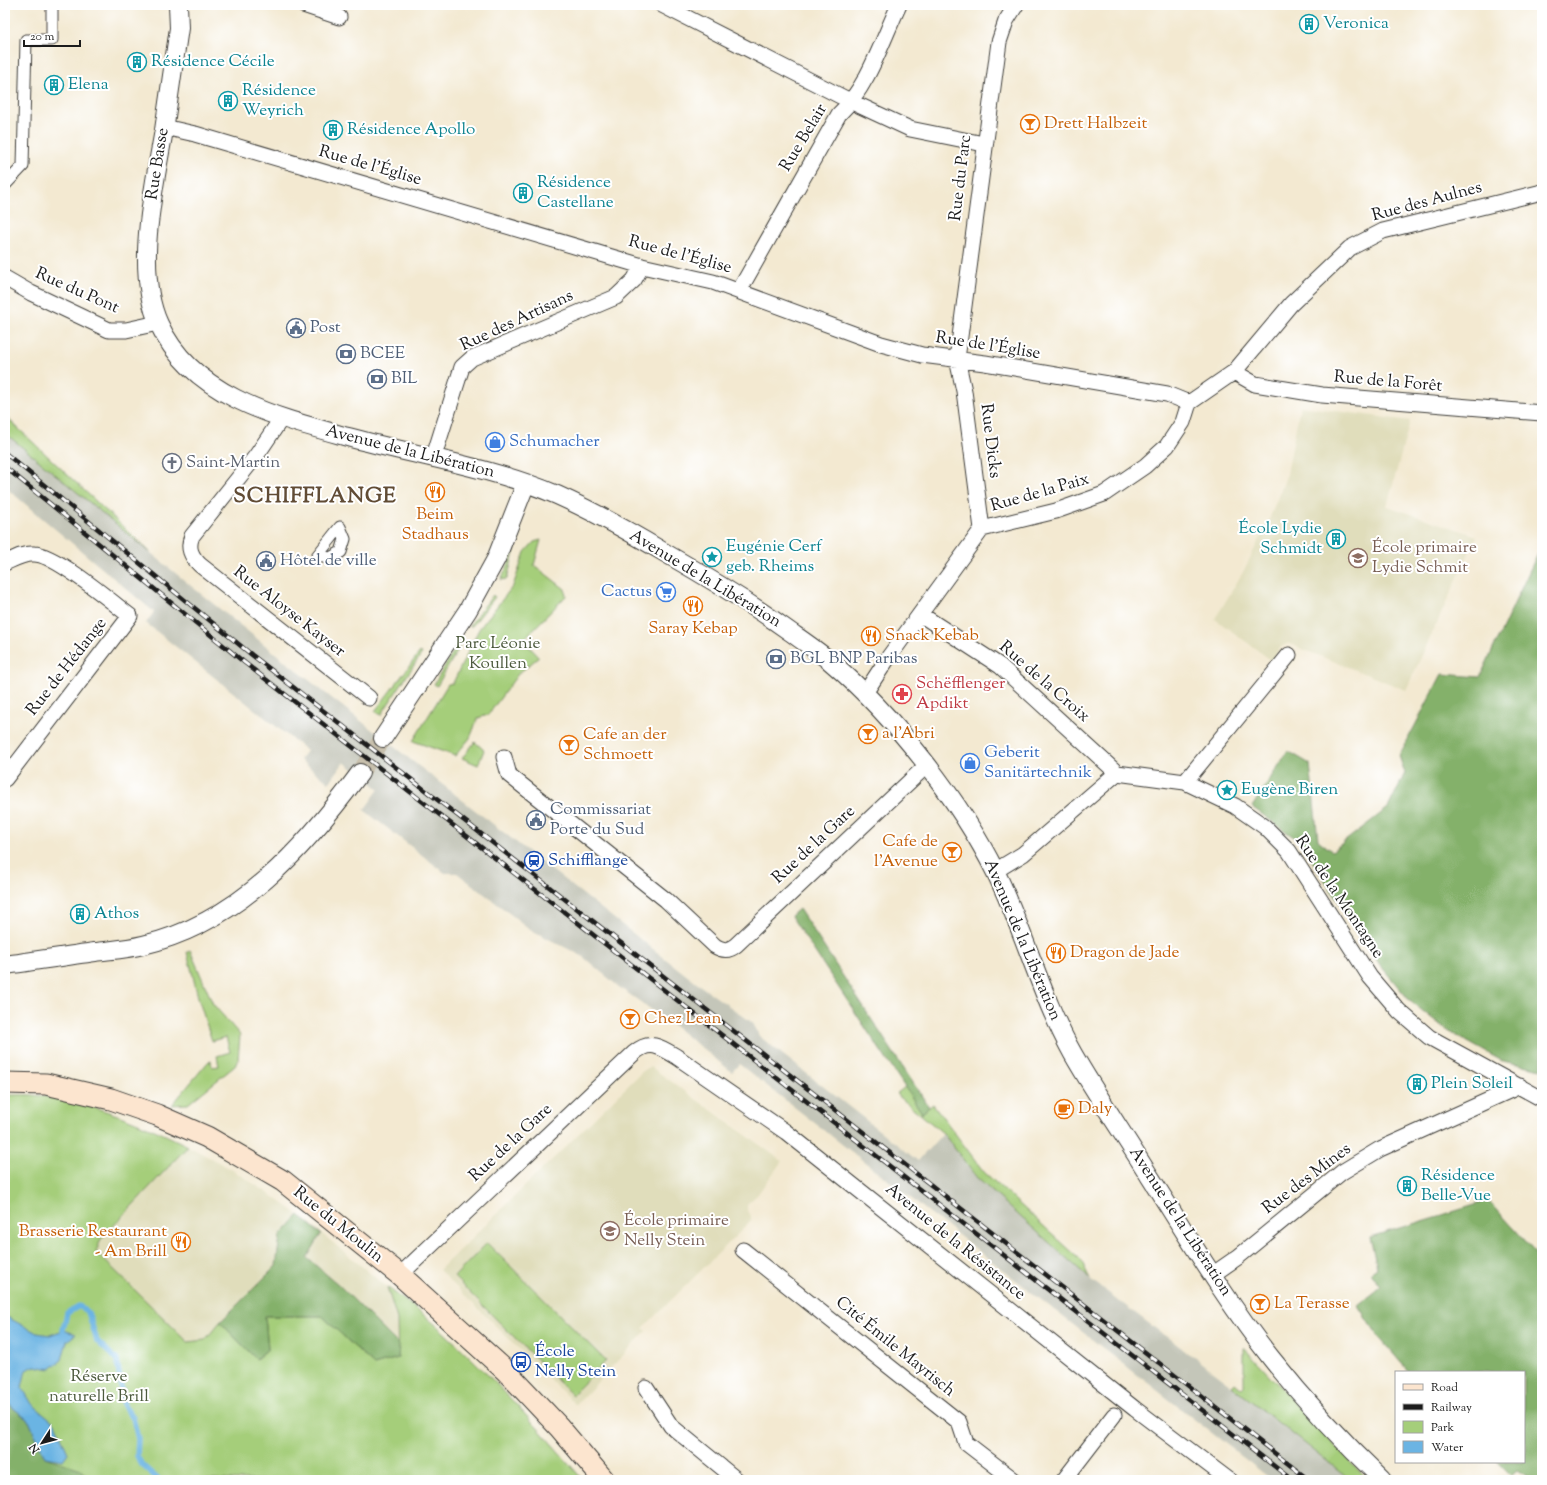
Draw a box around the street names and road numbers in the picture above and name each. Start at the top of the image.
street label: Rue Belair [774,99,834,176]
street label: Rue Basse [140,126,176,202]
street label: Rue du Parc [944,133,978,223]
street label: Rue de l'Église [316,140,424,192]
street label: Rue des Aulnes [1369,176,1485,228]
street label: Rue de l'Église [626,230,734,280]
street label: Rue du Pont [31,262,123,320]
street label: Rue des Artisans [456,284,578,358]
street label: Rue de l'Église [934,326,1042,366]
street label: Rue de la Forêt [1333,365,1443,399]
street label: Rue Dicks [974,402,1007,480]
street label: Avenue de la Libération [323,419,497,485]
street label: Rue de la Paix [988,467,1092,519]
street label: Avenue de la Libération [624,524,786,634]
street label: Rue Aloyse Kayser [228,561,351,664]
street label: Rue de Hédange [21,613,113,721]
street label: Rue de la Croix [993,636,1095,728]
street label: Rue de la Gare [767,800,861,890]
street label: Rue de la Montagne [1289,830,1389,964]
street label: Avenue de la Libération [977,855,1067,1025]
street label: Rue de la Gare [464,1098,558,1188]
street label: Rue des Mines [1258,1137,1357,1220]
street label: Avenue de la Libération [1123,1143,1237,1301]
street label: Avenue de la Résistance [880,1178,1030,1306]
street label: Rue du Moulin [288,1181,388,1269]
street label: Cité Émile Mayrisch [830,1291,960,1403]

